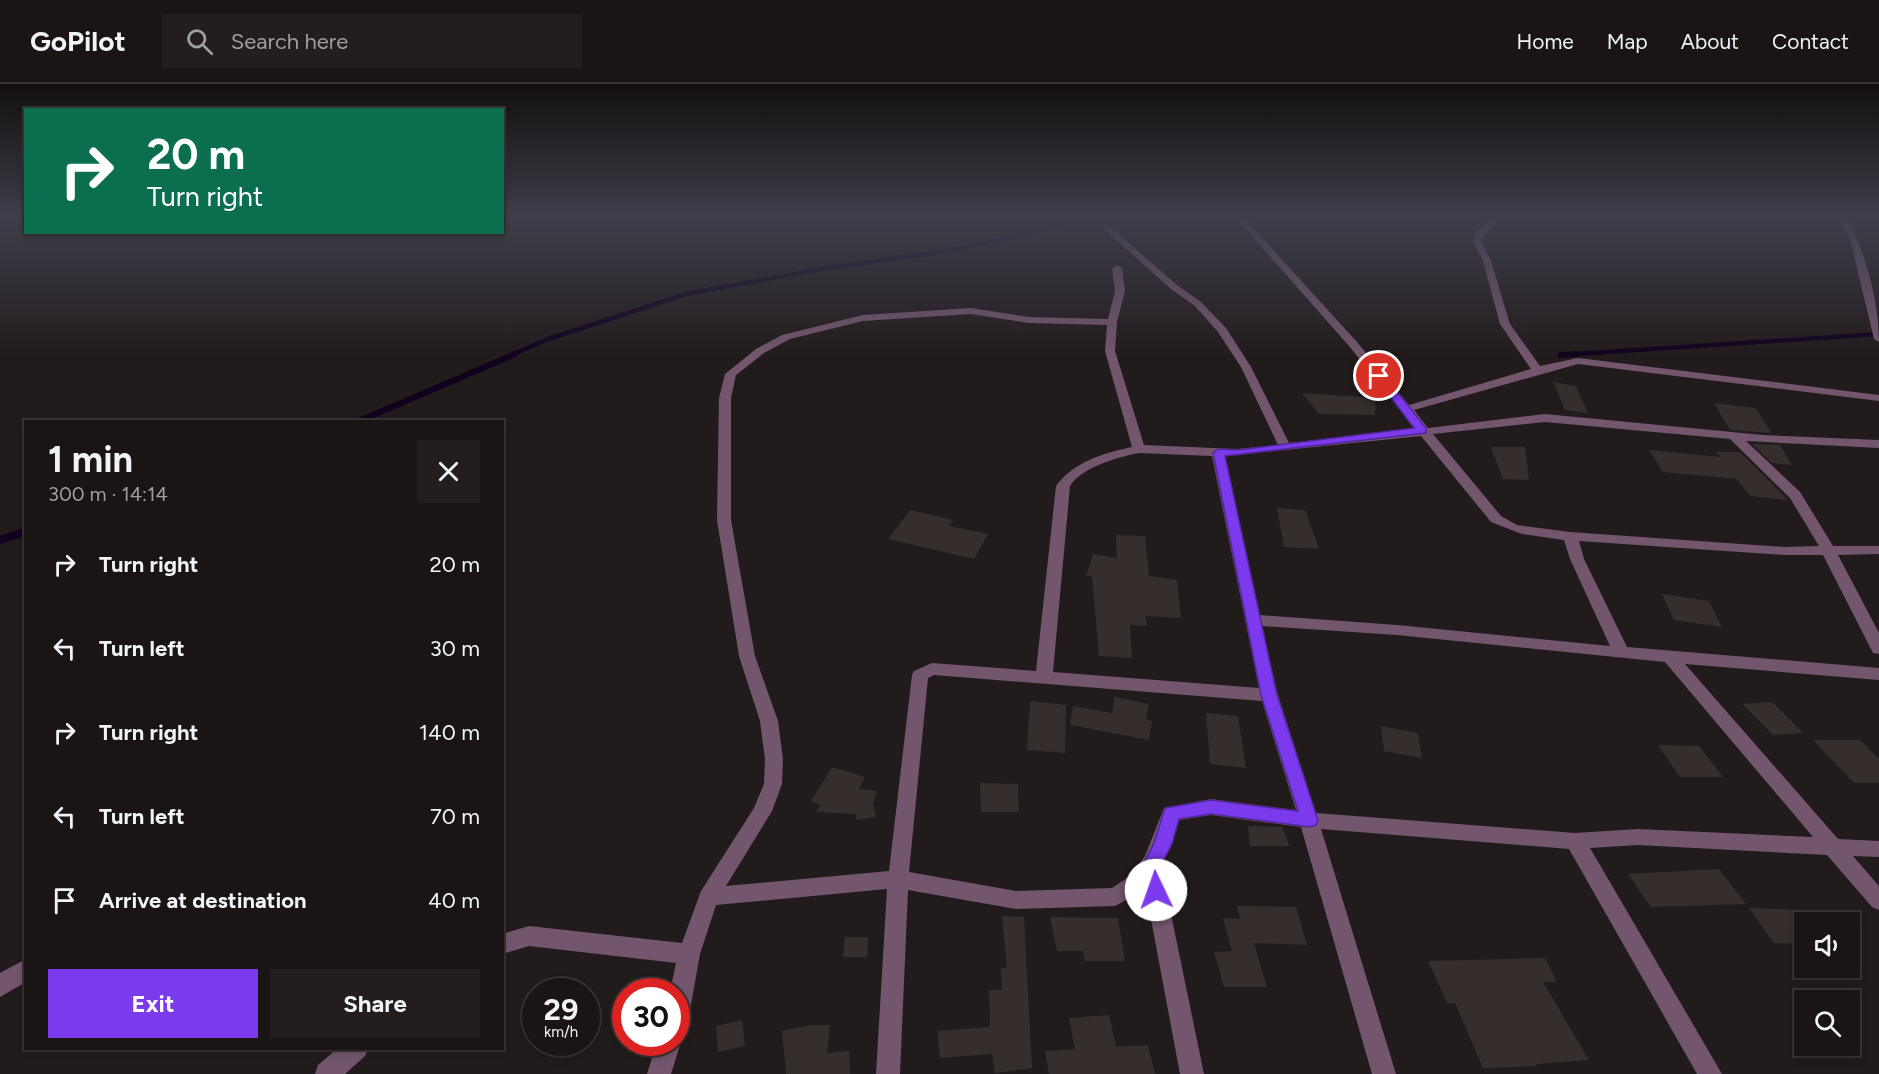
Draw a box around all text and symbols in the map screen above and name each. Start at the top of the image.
search box [162,14,582,68]
text: GoPilot [30,24,126,58]
icon: search [183,25,216,58]
text: Search here [231,28,348,55]
text: Home [1517,29,1574,54]
text: Map [1607,29,1648,54]
text: About [1681,29,1739,54]
text: Contact [1772,29,1849,54]
text: 20 m [147,129,245,180]
icon: right [48,132,126,210]
text: Turn right [147,180,263,213]
pin [1353,350,1404,401]
icon: arrive [1362,359,1395,392]
text: 1 min [48,438,133,481]
button: close [417,440,480,503]
text: 300 m · 14:14 [48,482,168,506]
icon: right [48,548,81,581]
text: Turn right [99,551,198,578]
text: 20 m [429,551,480,578]
icon: left [48,632,81,665]
text: Turn left [99,635,185,662]
text: 30 m [430,635,480,662]
icon: right [48,716,81,749]
text: Turn right [99,719,198,746]
text: 140 m [419,719,480,746]
icon: left [48,800,81,833]
text: Turn left [99,803,185,830]
text: 70 m [430,803,480,830]
position arrow [1124,858,1188,922]
icon: arrive [48,884,81,917]
text: Arrive at destination [99,887,307,914]
text: 40 m [428,887,480,914]
map controls [1794,912,1860,1056]
button: sound [1794,912,1860,978]
button: Exit [48,969,258,1038]
button: Share [270,969,480,1038]
speed limit sign: 30 [612,978,690,1056]
button: search [1794,990,1860,1056]
text: 29 [544,991,578,1028]
text: km/h [544,1023,578,1041]

